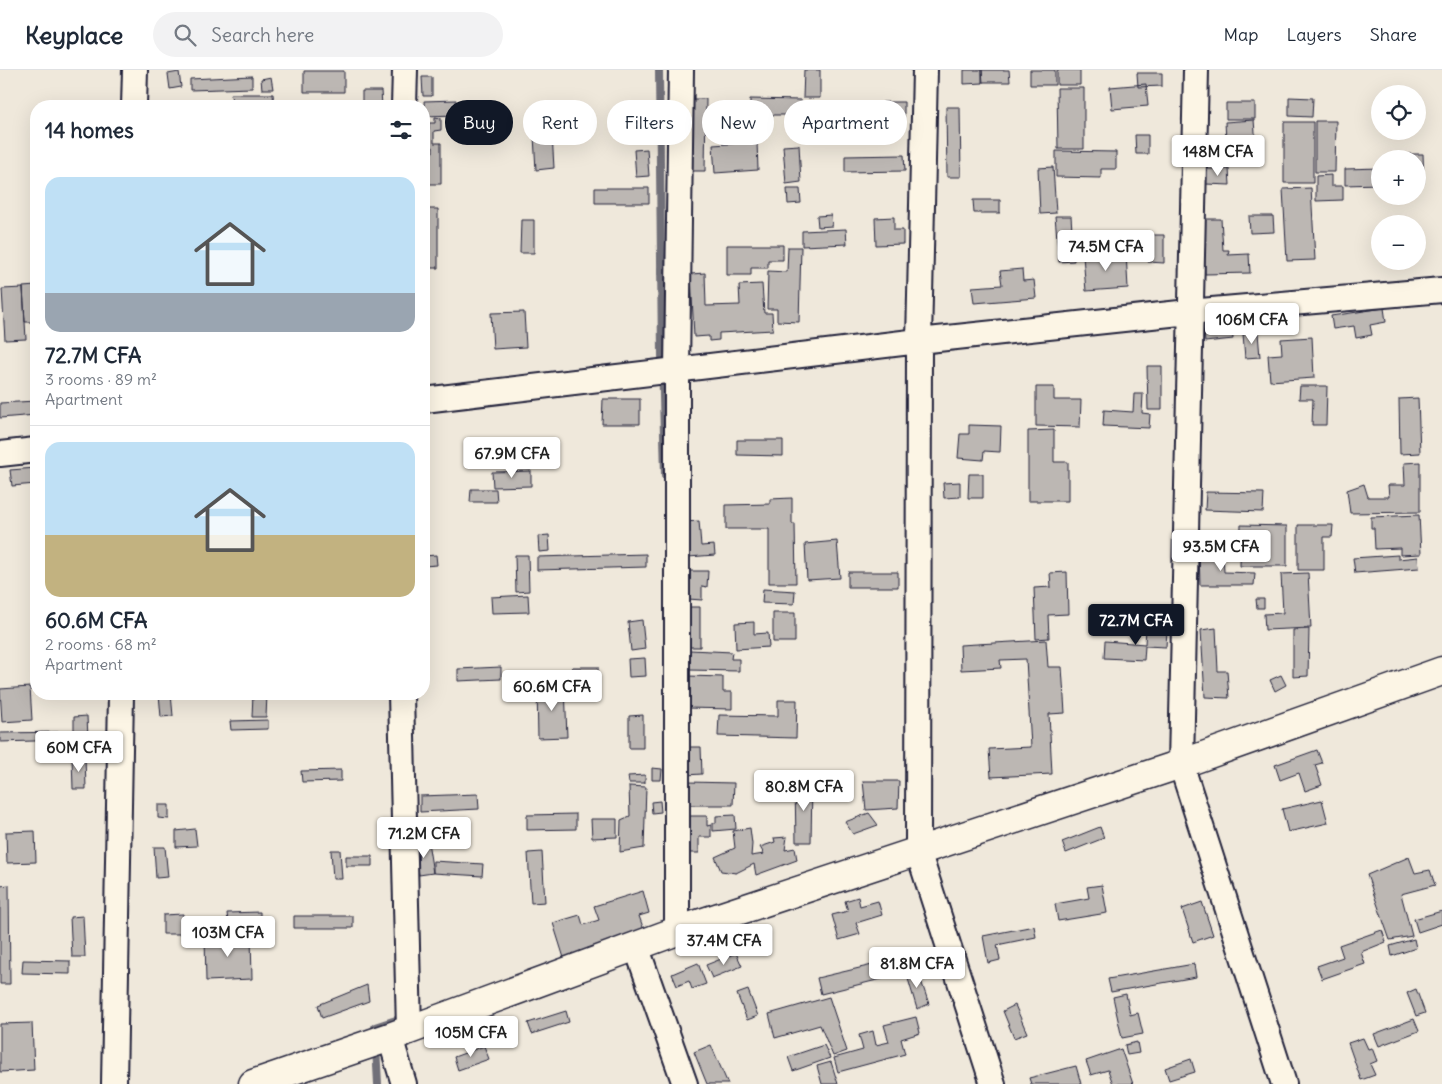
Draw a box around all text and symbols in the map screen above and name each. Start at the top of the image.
search box [153,12,503,57]
text: Keyplace [25,20,123,50]
icon: search [171,21,199,49]
text: Search here [211,23,314,47]
text: Map [1223,23,1258,46]
text: Layers [1286,23,1342,46]
text: Share [1370,23,1417,46]
map controls [1371,85,1426,270]
button: locate [1371,85,1426,140]
chip: Buy [445,100,513,145]
chip: Rent [523,100,597,145]
chip: Filters [607,100,692,145]
chip: New [702,100,774,145]
chip: Apartment [784,100,907,145]
icon: filters [387,116,415,144]
text: 14 homes [45,117,134,144]
pin: 148M CFA [1166,134,1270,177]
text: 148M CFA [1183,141,1253,161]
button: + [1371,150,1426,205]
icon: home [185,209,275,299]
button: − [1371,215,1426,270]
pin: 74.5M CFA [1049,230,1163,272]
text: 74.5M CFA [1068,236,1144,256]
pin: 106M CFA [1200,302,1304,345]
text: 106M CFA [1216,309,1288,329]
text: 72.7M CFA [45,342,142,369]
text: 3 rooms · 89 m² [45,369,157,389]
text: Apartment [45,389,123,409]
pin: 67.9M CFA [455,436,569,479]
text: 67.9M CFA [474,443,550,463]
icon: home [185,475,275,565]
pin: 93.5M CFA [1164,530,1278,572]
text: 93.5M CFA [1183,536,1259,556]
pin: 72.7M CFA [1079,604,1193,646]
text: 60.6M CFA [45,607,148,634]
text: 72.7M CFA [1099,610,1173,630]
text: 2 rooms · 68 m² [45,634,157,654]
text: Apartment [45,654,123,674]
pin: 60.6M CFA [495,670,609,712]
text: 60.6M CFA [513,676,591,696]
pin: 60M CFA [33,730,125,773]
text: 60M CFA [46,737,112,757]
pin: 80.8M CFA [747,770,861,812]
text: 80.8M CFA [765,776,843,796]
pin: 71.2M CFA [367,816,481,859]
text: 71.2M CFA [388,823,460,843]
pin: 103M CFA [176,916,280,958]
text: 103M CFA [192,922,264,942]
pin: 37.4M CFA [667,924,781,966]
text: 37.4M CFA [686,930,762,950]
pin: 81.8M CFA [860,946,974,989]
text: 81.8M CFA [880,953,954,973]
pin: 105M CFA [419,1016,523,1058]
text: 105M CFA [435,1022,507,1042]

